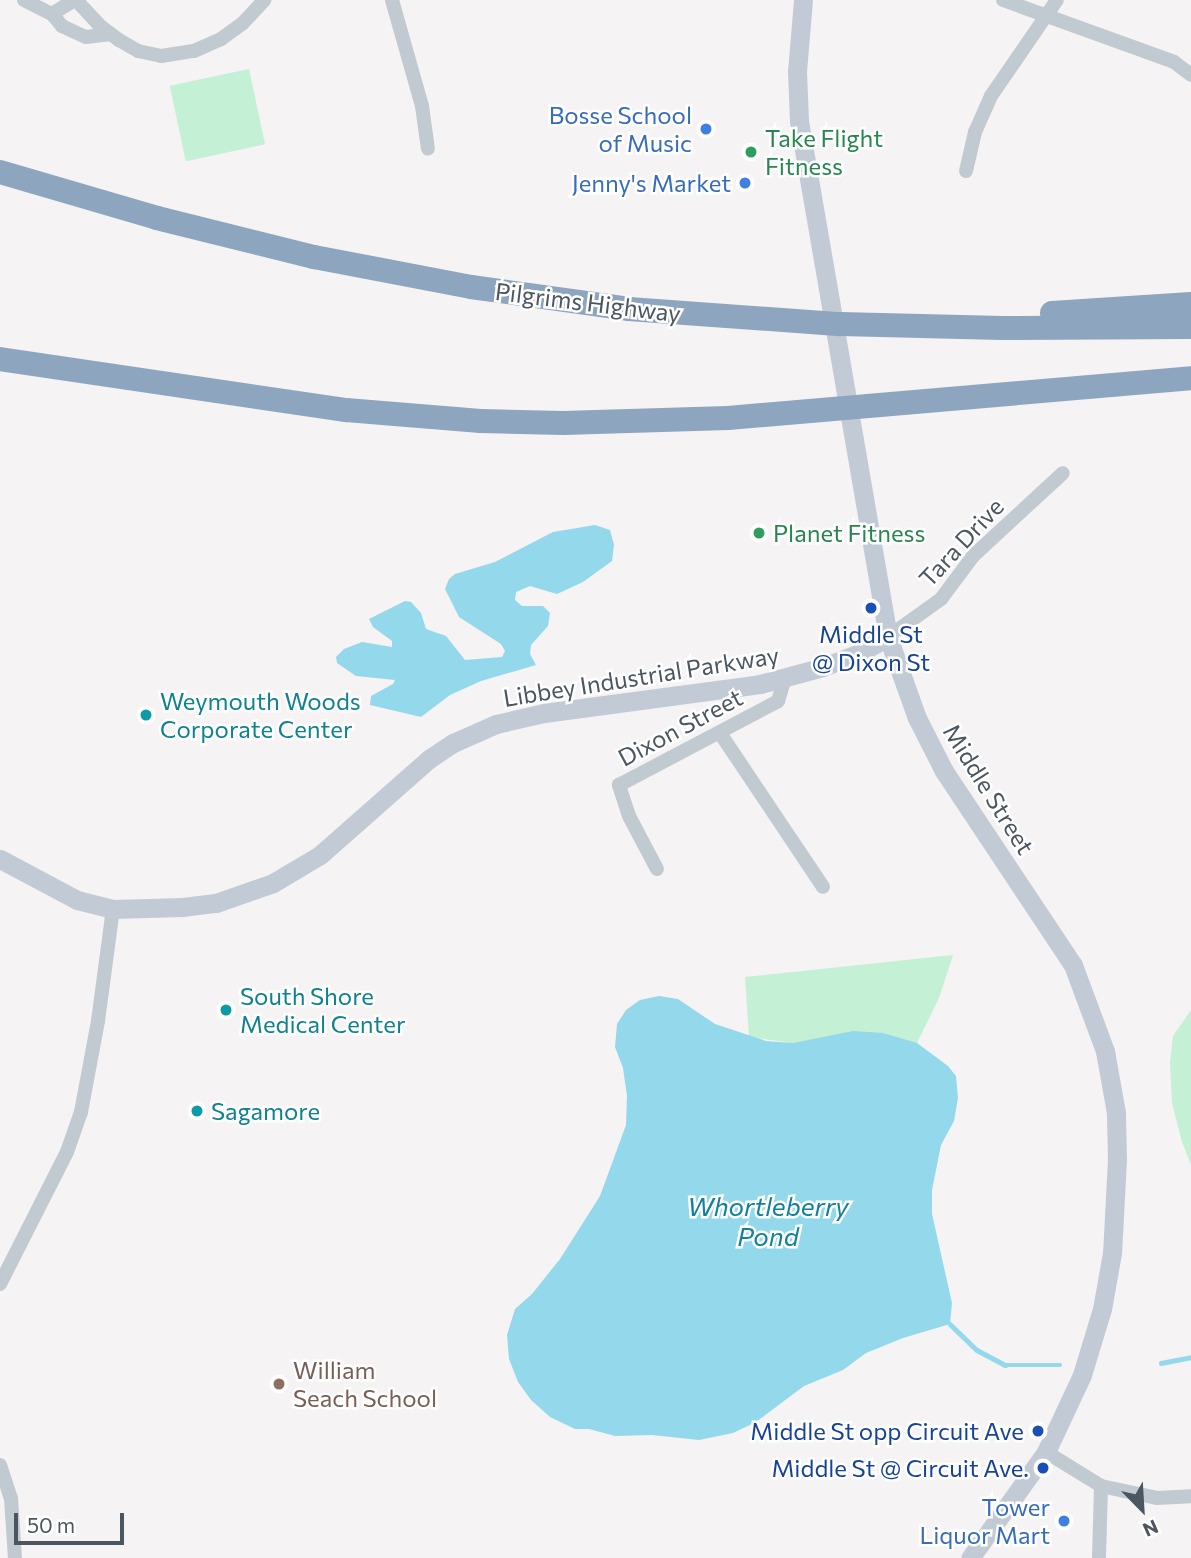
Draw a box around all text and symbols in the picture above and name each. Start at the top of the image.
place label: Bosse School of Music [549,101,692,157]
marker: Bosse School of Music [698,121,714,137]
place label: Take Flight Fitness [765,124,883,180]
marker: Take Flight Fitness [743,144,759,160]
place label: Jenny's Market [572,169,731,197]
marker: Jenny's Market [737,175,753,191]
street label: Pilgrims Highway [494,276,682,328]
street label: Tara Drive [913,492,1009,592]
place label: Planet Fitness [773,519,925,547]
marker: Planet Fitness [751,525,767,541]
marker: Middle St @ Dixon St [863,600,879,616]
place label: Middle St @ Dixon St [812,620,930,676]
street label: Libbey Industrial Parkway [501,640,781,712]
street label: Dixon Street [613,682,747,772]
place label: Weymouth Woods Corporate Center [160,687,361,743]
marker: Weymouth Woods Corporate Center [138,707,154,723]
street label: Middle Street [938,719,1040,859]
place label: South Shore Medical Center [240,982,405,1038]
marker: South Shore Medical Center [218,1002,234,1018]
place label: Sagamore [211,1097,320,1125]
marker: Sagamore [189,1103,205,1119]
water label: Whortleberry Pond [687,1190,849,1252]
place label: William Seach School [293,1356,437,1412]
marker: William Seach School [271,1376,287,1392]
place label: Middle St opp Circuit Ave [750,1417,1024,1445]
marker: Middle St opp Circuit Ave [1030,1423,1046,1439]
place label: Middle St @ Circuit Ave. [771,1454,1029,1482]
marker: Middle St @ Circuit Ave. [1035,1460,1051,1476]
north arrow [1107,1474,1177,1544]
place label: Tower Liquor Mart [919,1493,1050,1549]
scale bar [18,1498,128,1542]
text: 50 m [27,1512,75,1537]
marker: Tower Liquor Mart [1056,1513,1072,1529]
text: N [1140,1515,1162,1542]

